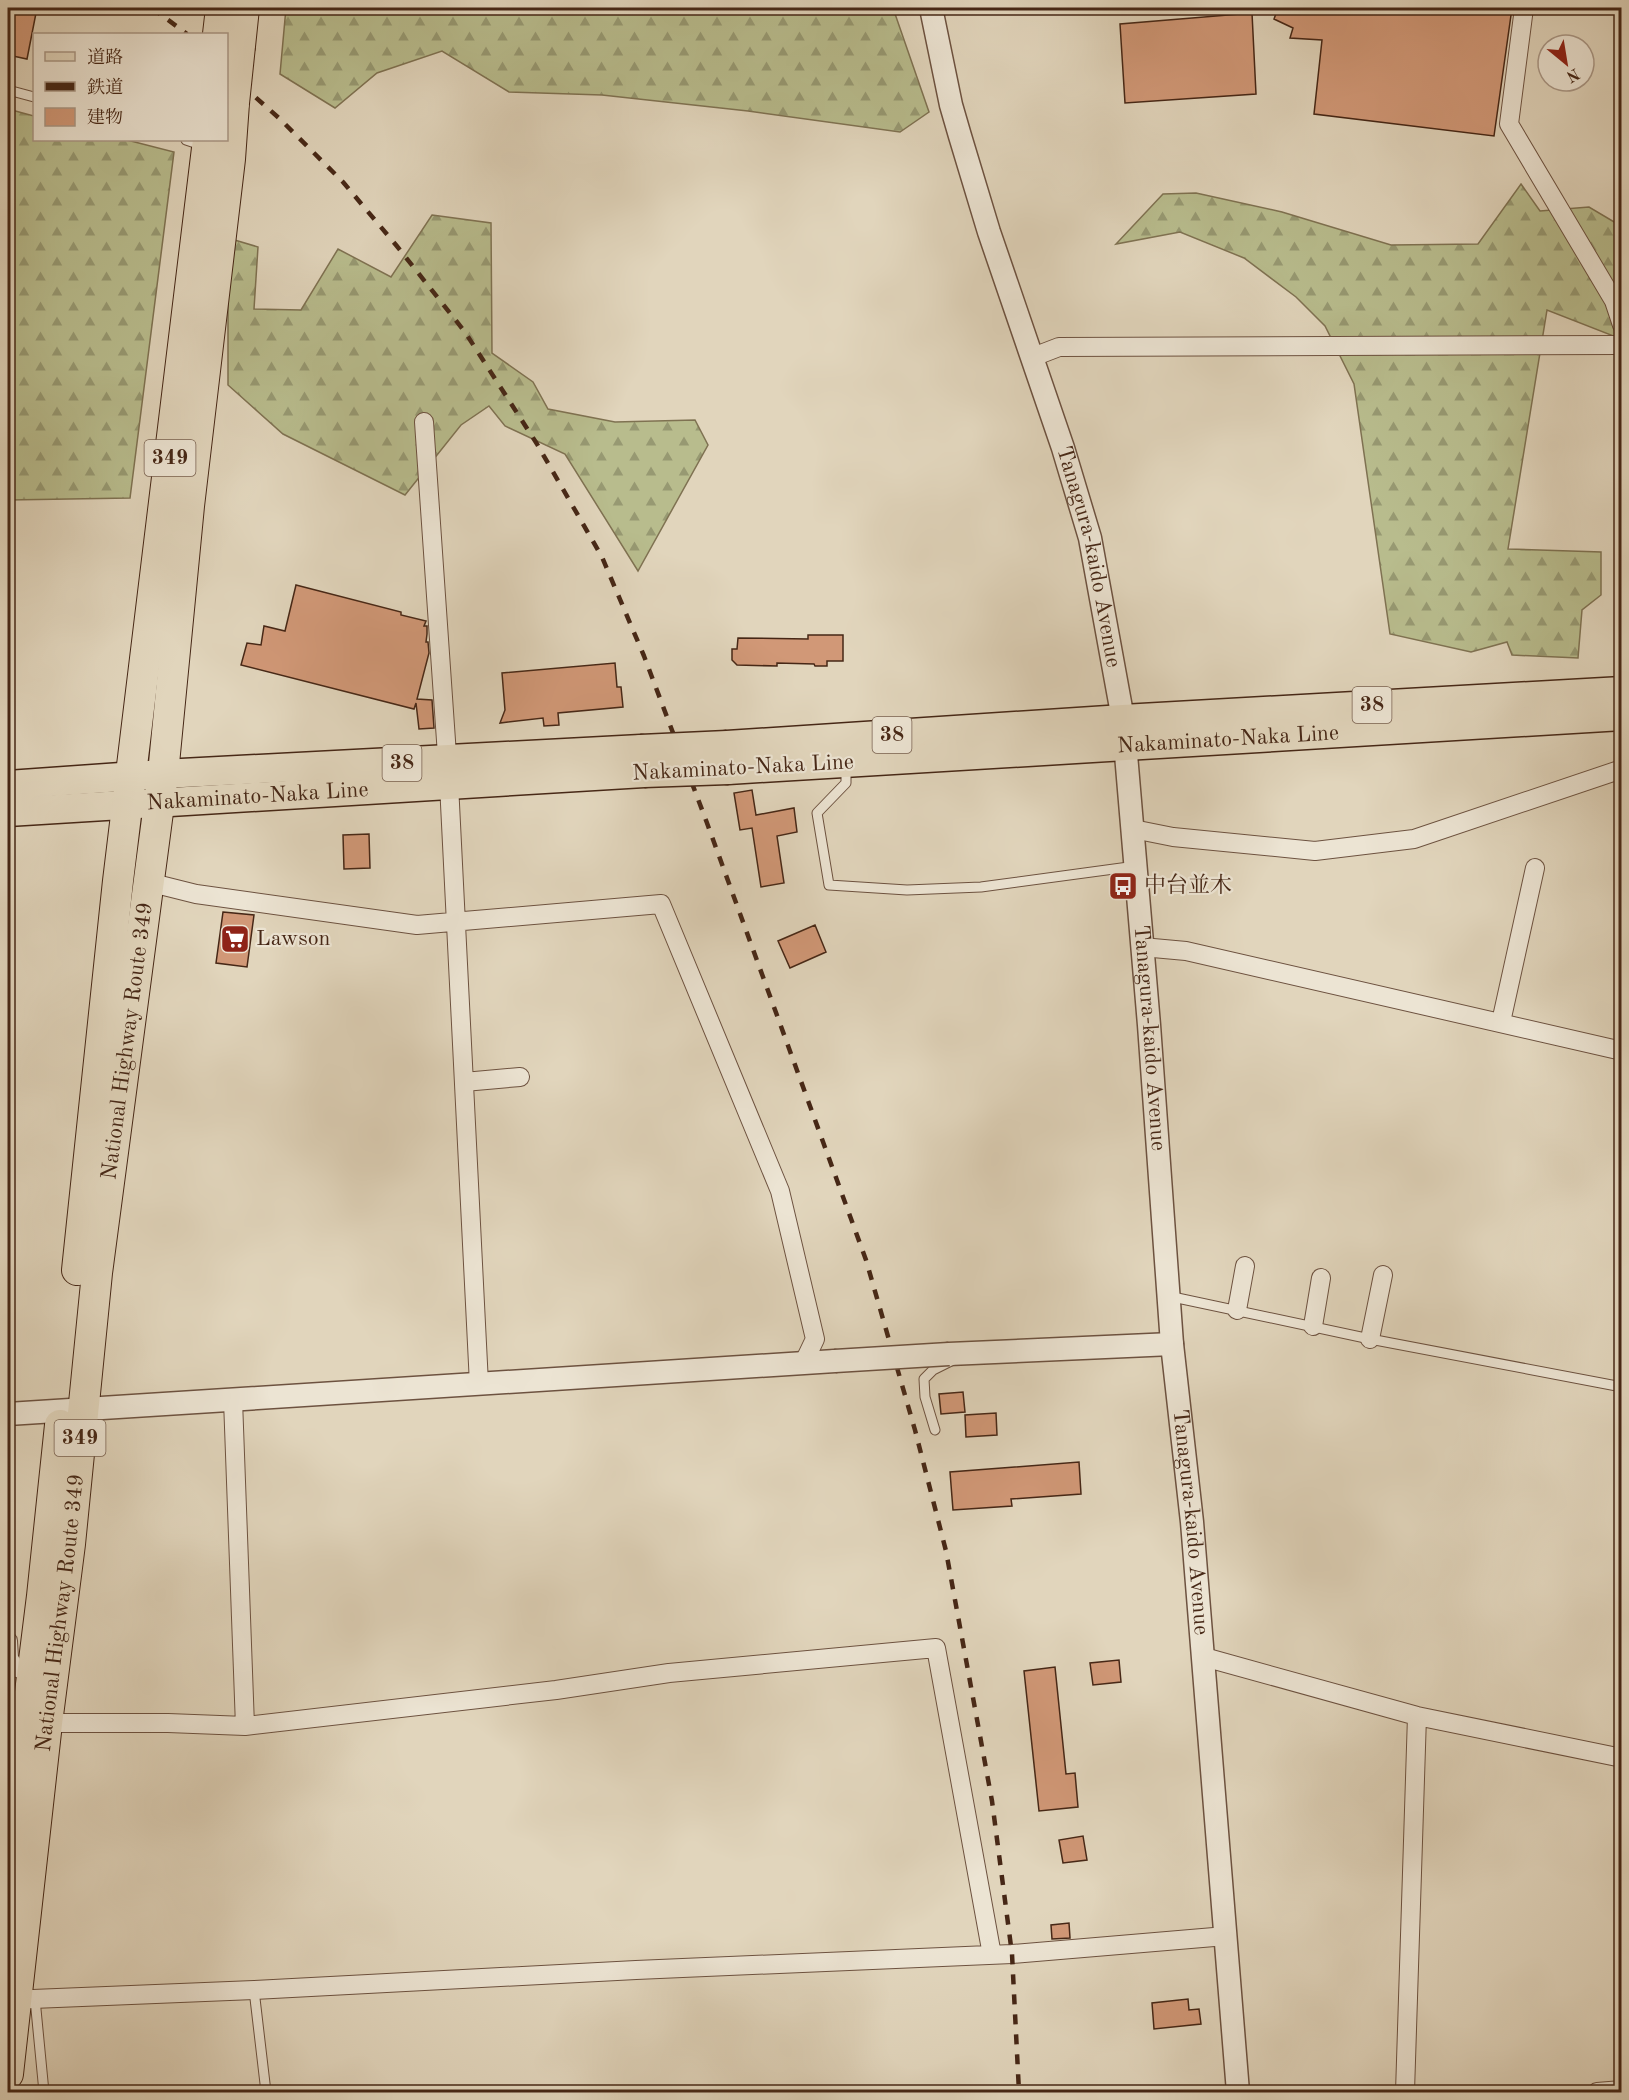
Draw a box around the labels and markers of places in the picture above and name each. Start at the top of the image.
bus stop icon: 中台並木 [1107,870,1139,902]
place label: 中台並木 [1144,873,1232,897]
supermarket icon: Lawson [219,923,251,955]
place label: Lawson [256,928,331,950]

